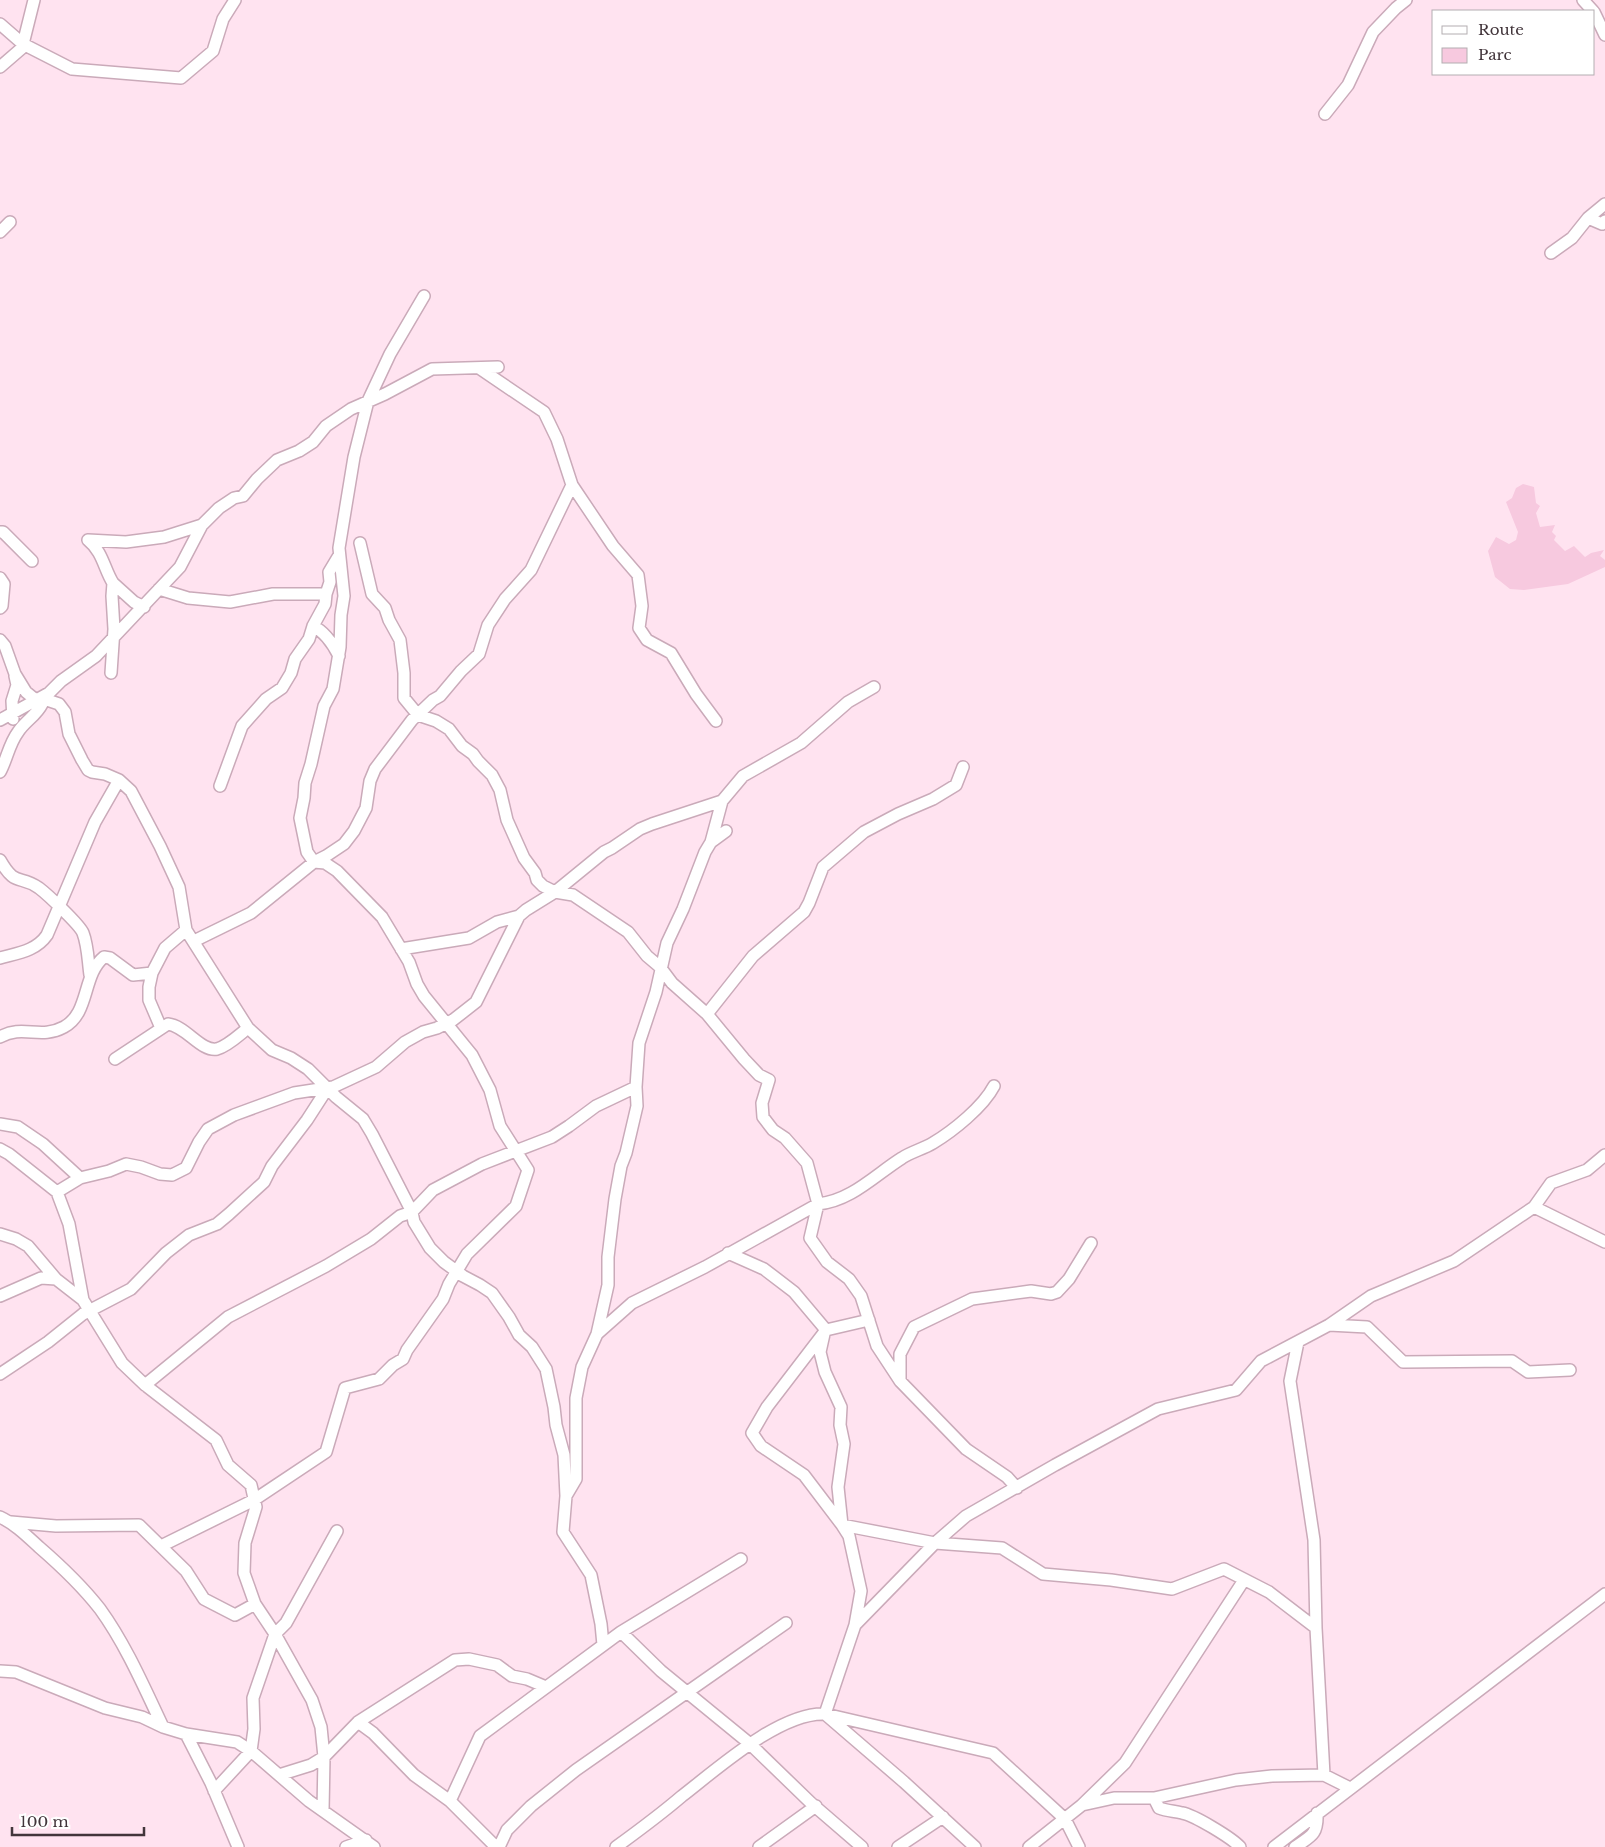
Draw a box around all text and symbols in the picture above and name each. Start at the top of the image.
legend [1432,10,1595,75]
text: Route [1478,20,1524,39]
text: Parc [1478,45,1511,64]
scale bar [12,1804,145,1836]
text: 100 m [20,1812,69,1831]

